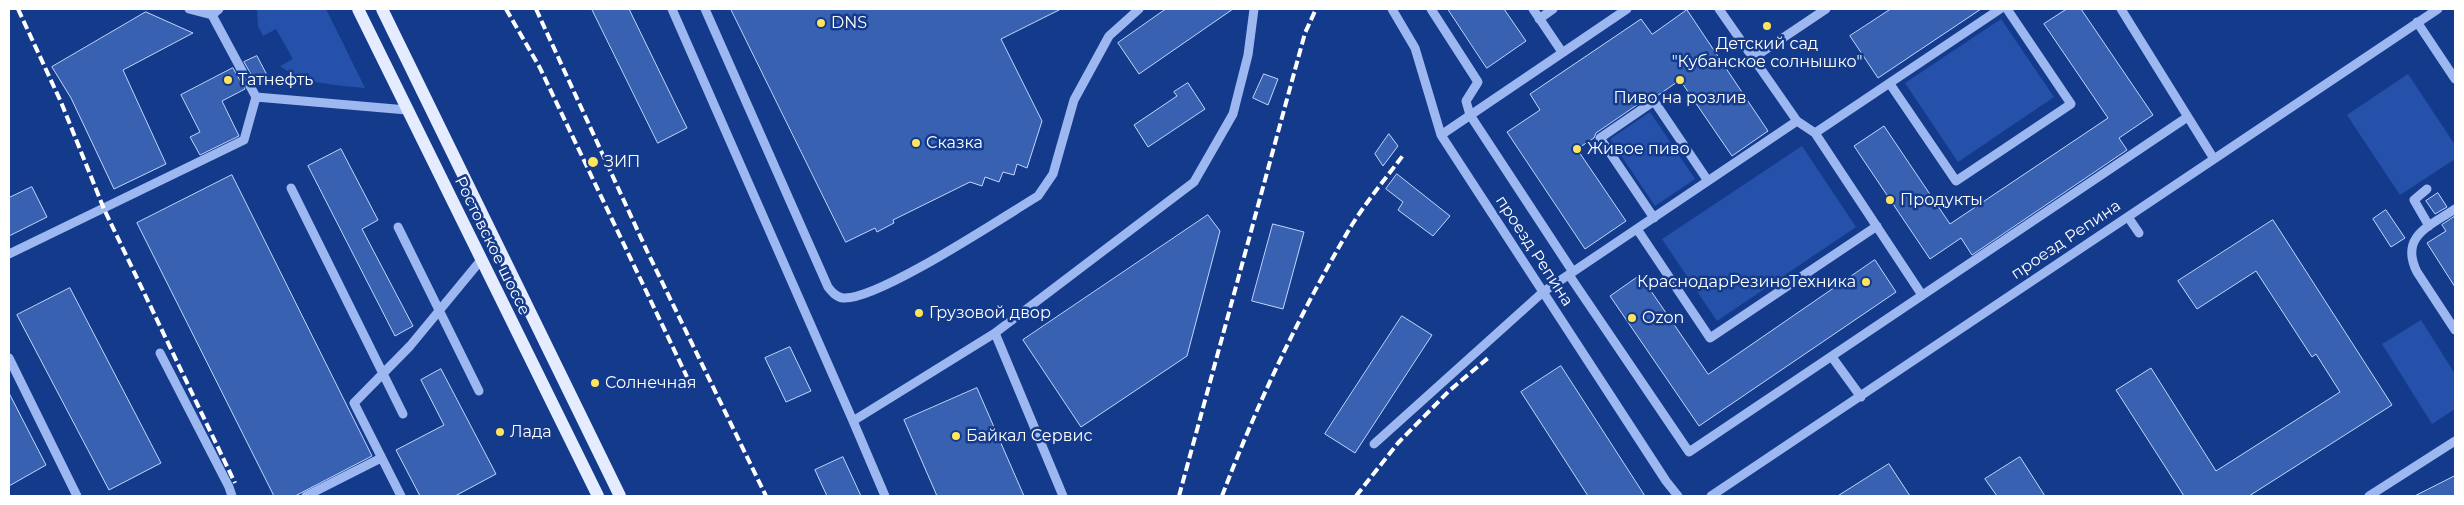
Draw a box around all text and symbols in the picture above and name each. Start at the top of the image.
place label: DNS [831,13,867,33]
marker: DNS [815,17,827,29]
marker: Детский сад "Кубанское солнышко" [1761,20,1773,32]
place label: Детский сад "Кубанское солнышко" [1672,34,1862,72]
place label: Татнефть [238,70,313,90]
marker: Татнефть [222,74,234,86]
marker: Пиво на розлив [1674,74,1686,86]
place label: Пиво на розлив [1613,88,1747,108]
place label: Сказка [926,133,983,153]
marker: Сказка [910,137,922,149]
place label: Живое пиво [1587,139,1690,159]
marker: Живое пиво [1571,143,1583,155]
place label: ЗИП [604,152,640,172]
marker: ЗИП [586,155,600,169]
street label: Ростовское шоссе [450,173,534,319]
place label: Продукты [1900,190,1983,210]
street label: проезд Репина [1491,192,1577,310]
marker: Продукты [1884,194,1896,206]
street label: проезд Репина [2008,196,2124,284]
place label: КраснодарРезиноТехника [1637,272,1856,292]
marker: КраснодарРезиноТехника [1860,276,1872,288]
place label: Грузовой двор [929,303,1051,323]
marker: Грузовой двор [913,307,925,319]
place label: Ozon [1642,308,1684,328]
marker: Ozon [1626,312,1638,324]
place label: Солнечная [605,373,696,393]
marker: Солнечная [589,377,601,389]
place label: Лада [510,422,552,442]
marker: Лада [494,426,506,438]
place label: Байкал Сервис [966,426,1092,446]
marker: Байкал Сервис [950,430,962,442]

